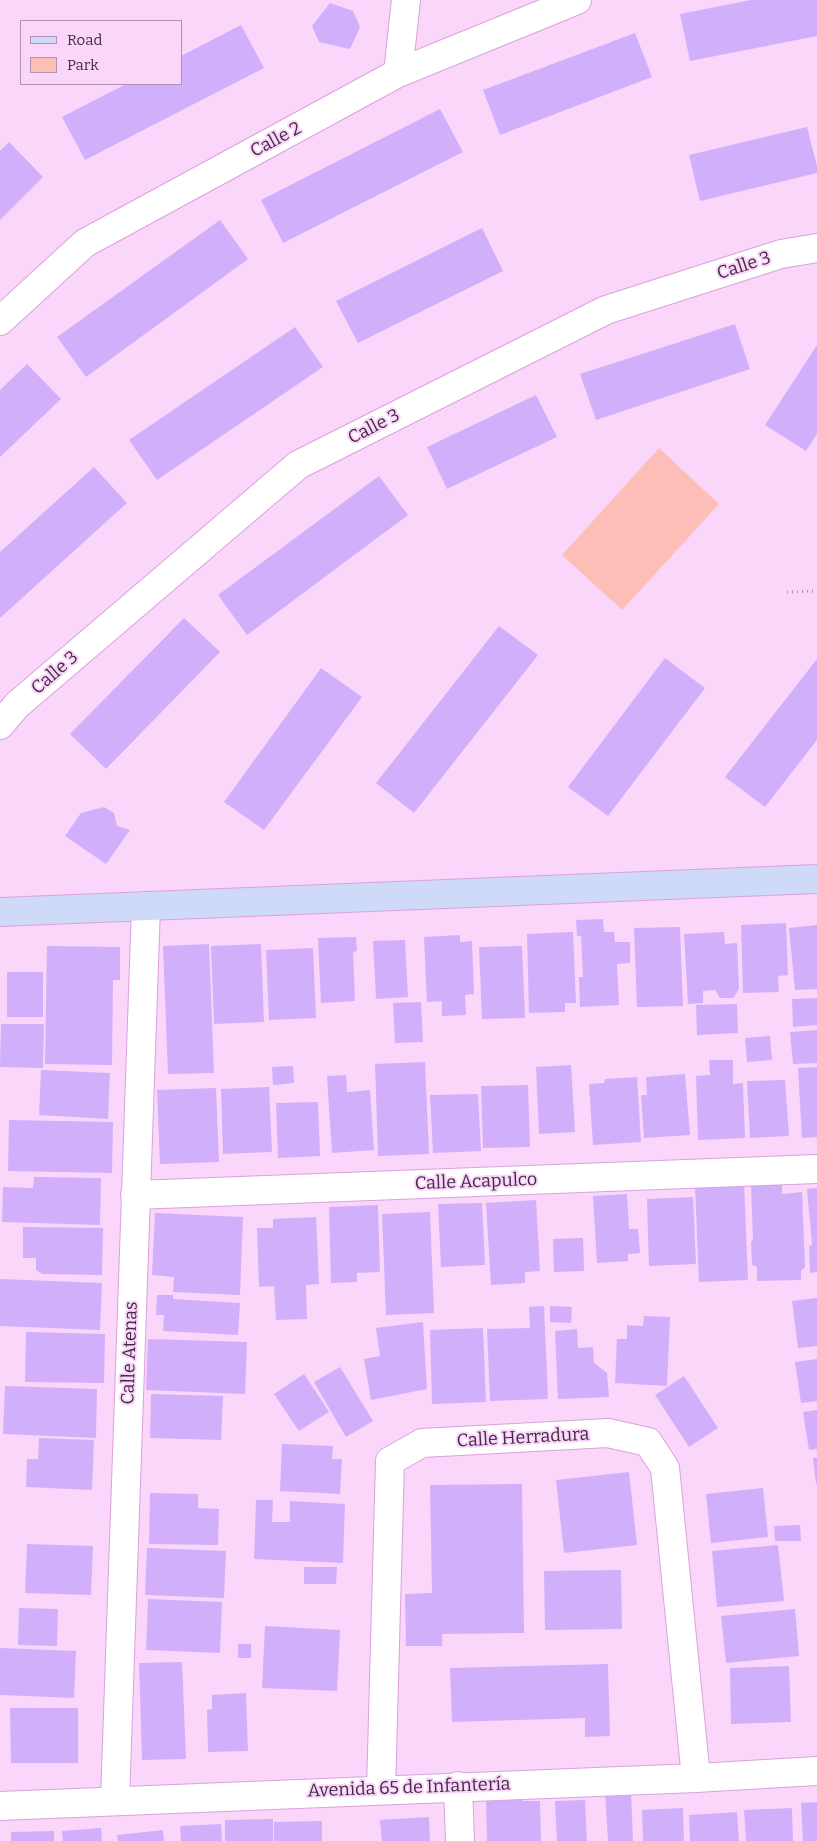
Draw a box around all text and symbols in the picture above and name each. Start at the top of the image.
legend [20,20,182,85]
text: Road [67,31,102,49]
text: Park [67,56,99,74]
street label: Calle 2 [247,118,305,162]
street label: Calle 3 [714,247,774,285]
street label: Calle 3 [345,405,403,449]
street label: Calle 3 [27,647,83,699]
street label: Calle Acapulco [414,1169,538,1195]
street label: Calle Atenas [117,1301,143,1405]
street label: Calle Herradura [456,1424,590,1452]
street label: Avenida 65 de Infantería [307,1774,511,1802]

